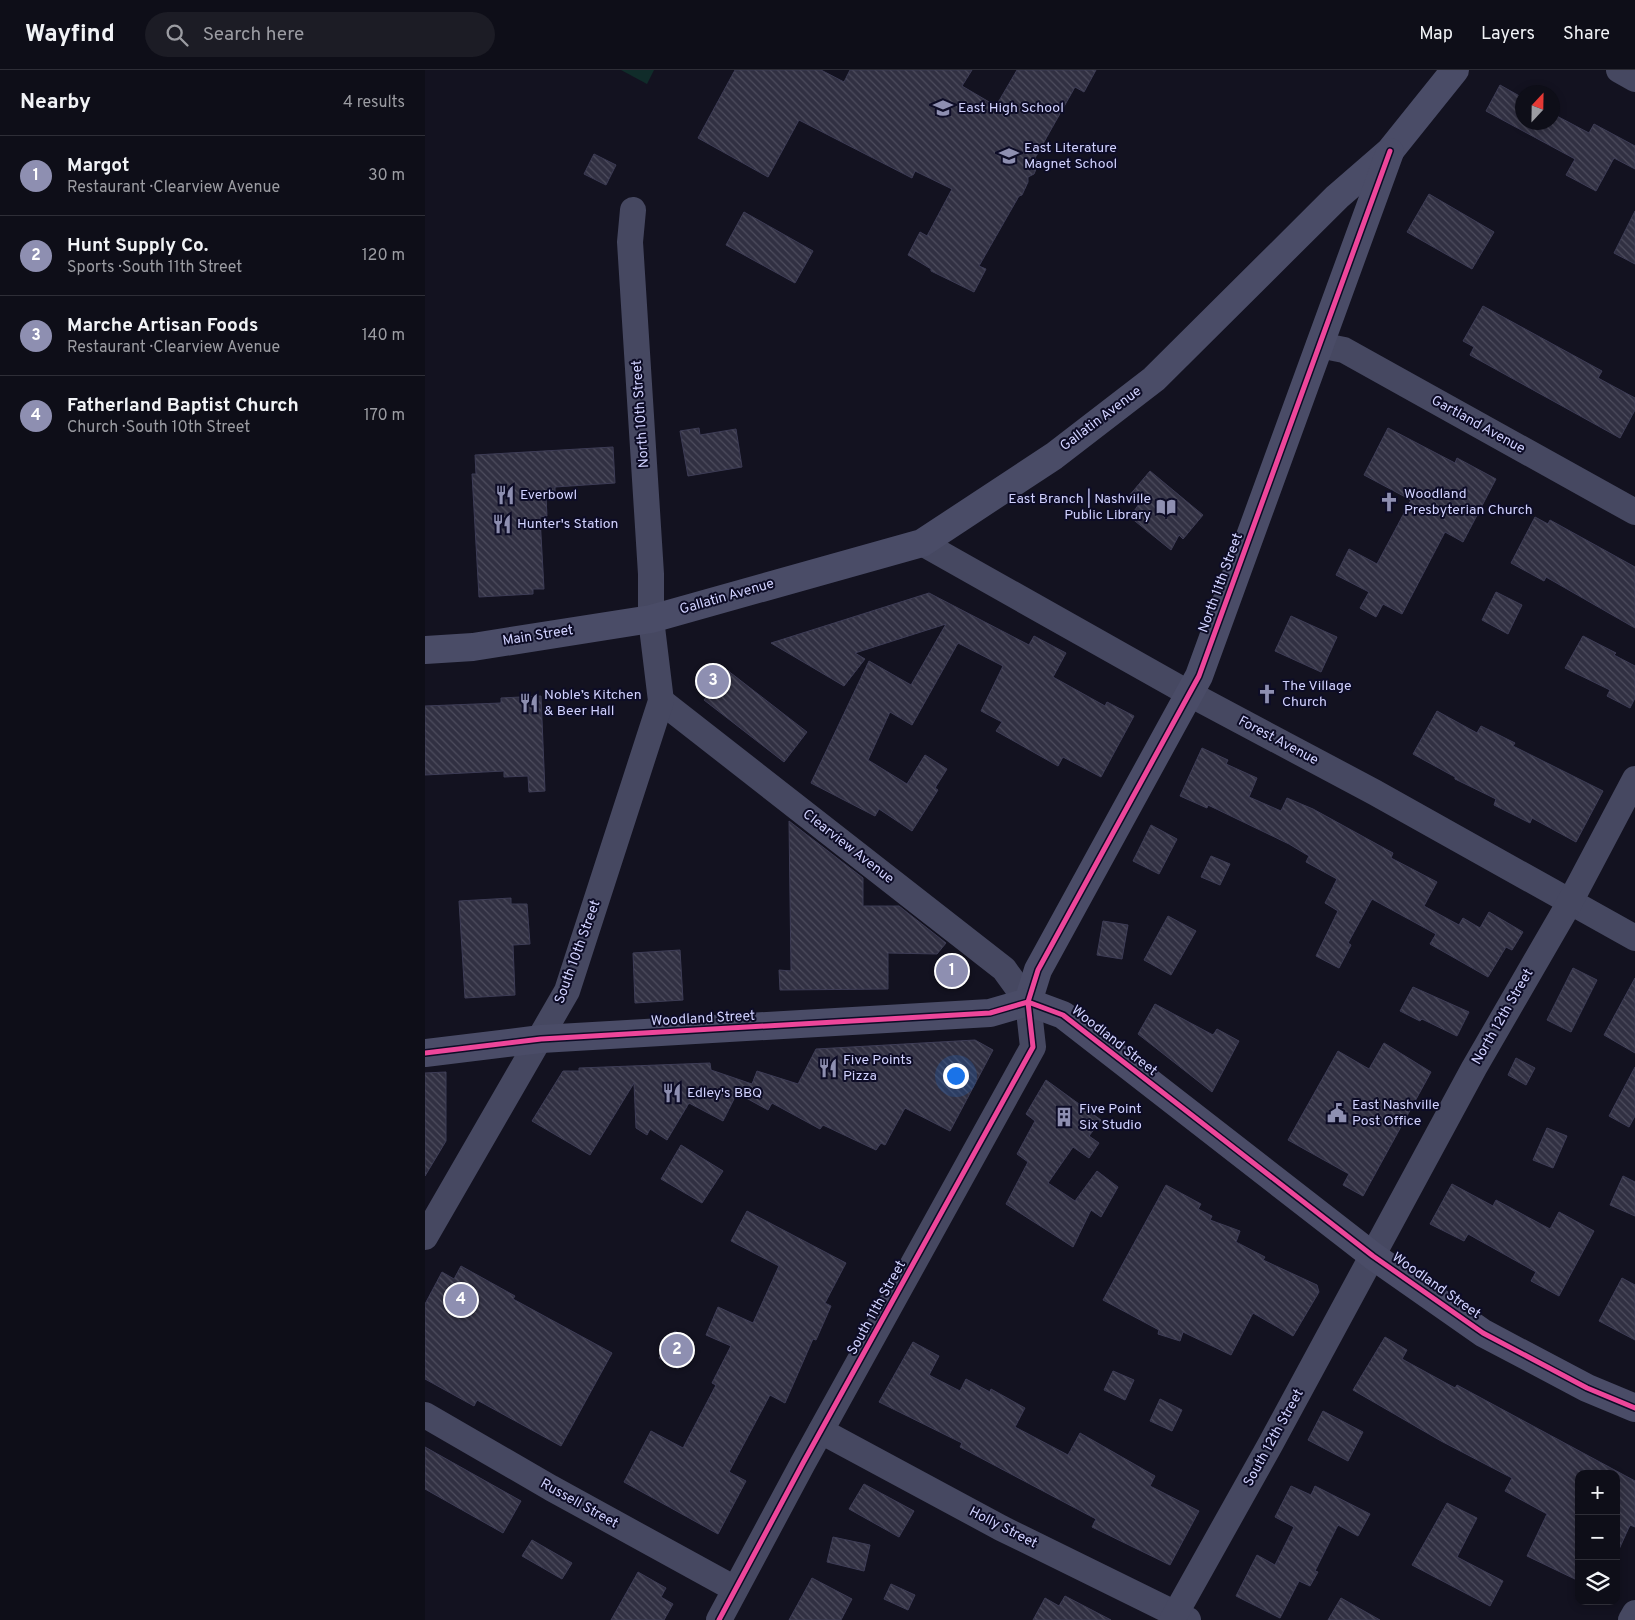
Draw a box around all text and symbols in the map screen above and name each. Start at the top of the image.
search box [145,12,495,57]
text: Wayfind [25,20,115,50]
icon: search [163,21,191,49]
text: Search here [203,23,304,47]
text: Map [1419,23,1453,46]
text: Layers [1481,23,1535,46]
text: Share [1563,23,1610,46]
north arrow [1515,85,1560,130]
text: Nearby [20,89,91,116]
text: 4 results [343,93,405,113]
school or university icon: East High School [932,97,954,119]
place label: East High School [958,100,1064,117]
place label: East Literature Magnet School [1024,140,1117,173]
school or university icon: East Literature Magnet School [998,145,1020,167]
text: Margot [67,154,129,178]
text: 1 [33,166,39,186]
text: 30 m [368,166,405,186]
text: Restaurant · Clearview Avenue [67,178,280,198]
text: Hunt Supply Co. [67,234,208,258]
text: 2 [31,246,41,266]
text: 120 m [362,246,405,266]
text: Sports · South 11th Street [67,258,242,278]
text: Marche Artisan Foods [67,314,258,338]
text: 3 [31,326,41,346]
text: 140 m [362,326,405,346]
text: Restaurant · Clearview Avenue [67,338,280,358]
street label: North 10th Street [629,359,653,469]
street label: Gallatin Avenue [1057,383,1145,455]
street label: Gartland Avenue [1428,392,1528,458]
text: Fatherland Baptist Church [67,394,299,418]
text: 4 [31,406,41,426]
text: 170 m [364,406,405,426]
text: Church · South 10th Street [67,418,250,438]
restaurant icon: Everbowl [494,484,516,506]
place label: Woodland Presbyterian Church [1404,486,1533,519]
place label: Everbowl [520,487,577,504]
place label: East Branch | Nashville Public Library [1008,488,1151,524]
church icon: Woodland Presbyterian Church [1378,491,1400,513]
library icon: East Branch | Nashville Public Library [1155,496,1177,518]
restaurant icon: Hunter's Station [491,513,513,535]
place label: Hunter's Station [517,516,618,533]
street label: North 11th Street [1195,531,1247,635]
street label: Gallatin Avenue [678,575,776,619]
street label: Main Street [501,622,575,650]
pin: 3 [697,662,729,700]
place label: The Village Church [1282,678,1351,711]
church icon: The Village Church [1256,683,1278,705]
place label: Noble’s Kitchen & Beer Hall [544,687,642,720]
restaurant icon: Noble’s Kitchen & Beer Hall [518,692,540,714]
street label: Forest Avenue [1235,713,1321,769]
street label: Clearview Avenue [799,806,897,888]
street label: South 10th Street [551,898,605,1006]
pin: 1 [936,952,968,990]
street label: North 12th Street [1469,966,1537,1068]
street label: Woodland Street [1068,1002,1160,1080]
street label: Woodland Street [650,1008,756,1030]
place label: Five Points Pizza [843,1052,912,1085]
restaurant icon: Five Points Pizza [817,1057,839,1079]
your location [943,1063,969,1089]
restaurant icon: Edley's BBQ [661,1082,683,1104]
place label: Edley's BBQ [687,1085,762,1102]
place label: East Nashville Post Office [1352,1097,1440,1130]
place label: Five Point Six Studio [1079,1101,1142,1134]
public building icon: East Nashville Post Office [1326,1102,1348,1124]
building icon: Five Point Six Studio [1053,1106,1075,1128]
street label: Woodland Street [1388,1249,1484,1323]
street label: South 11th Street [844,1258,910,1358]
pin: 4 [445,1281,477,1319]
pin: 2 [661,1331,693,1369]
street label: South 12th Street [1240,1386,1308,1490]
map controls [1575,1470,1620,1605]
button: + [1575,1470,1620,1515]
street label: Russell Street [537,1476,621,1532]
street label: Holly Street [966,1504,1040,1552]
button: − [1575,1515,1620,1560]
button: layers [1575,1560,1620,1605]

